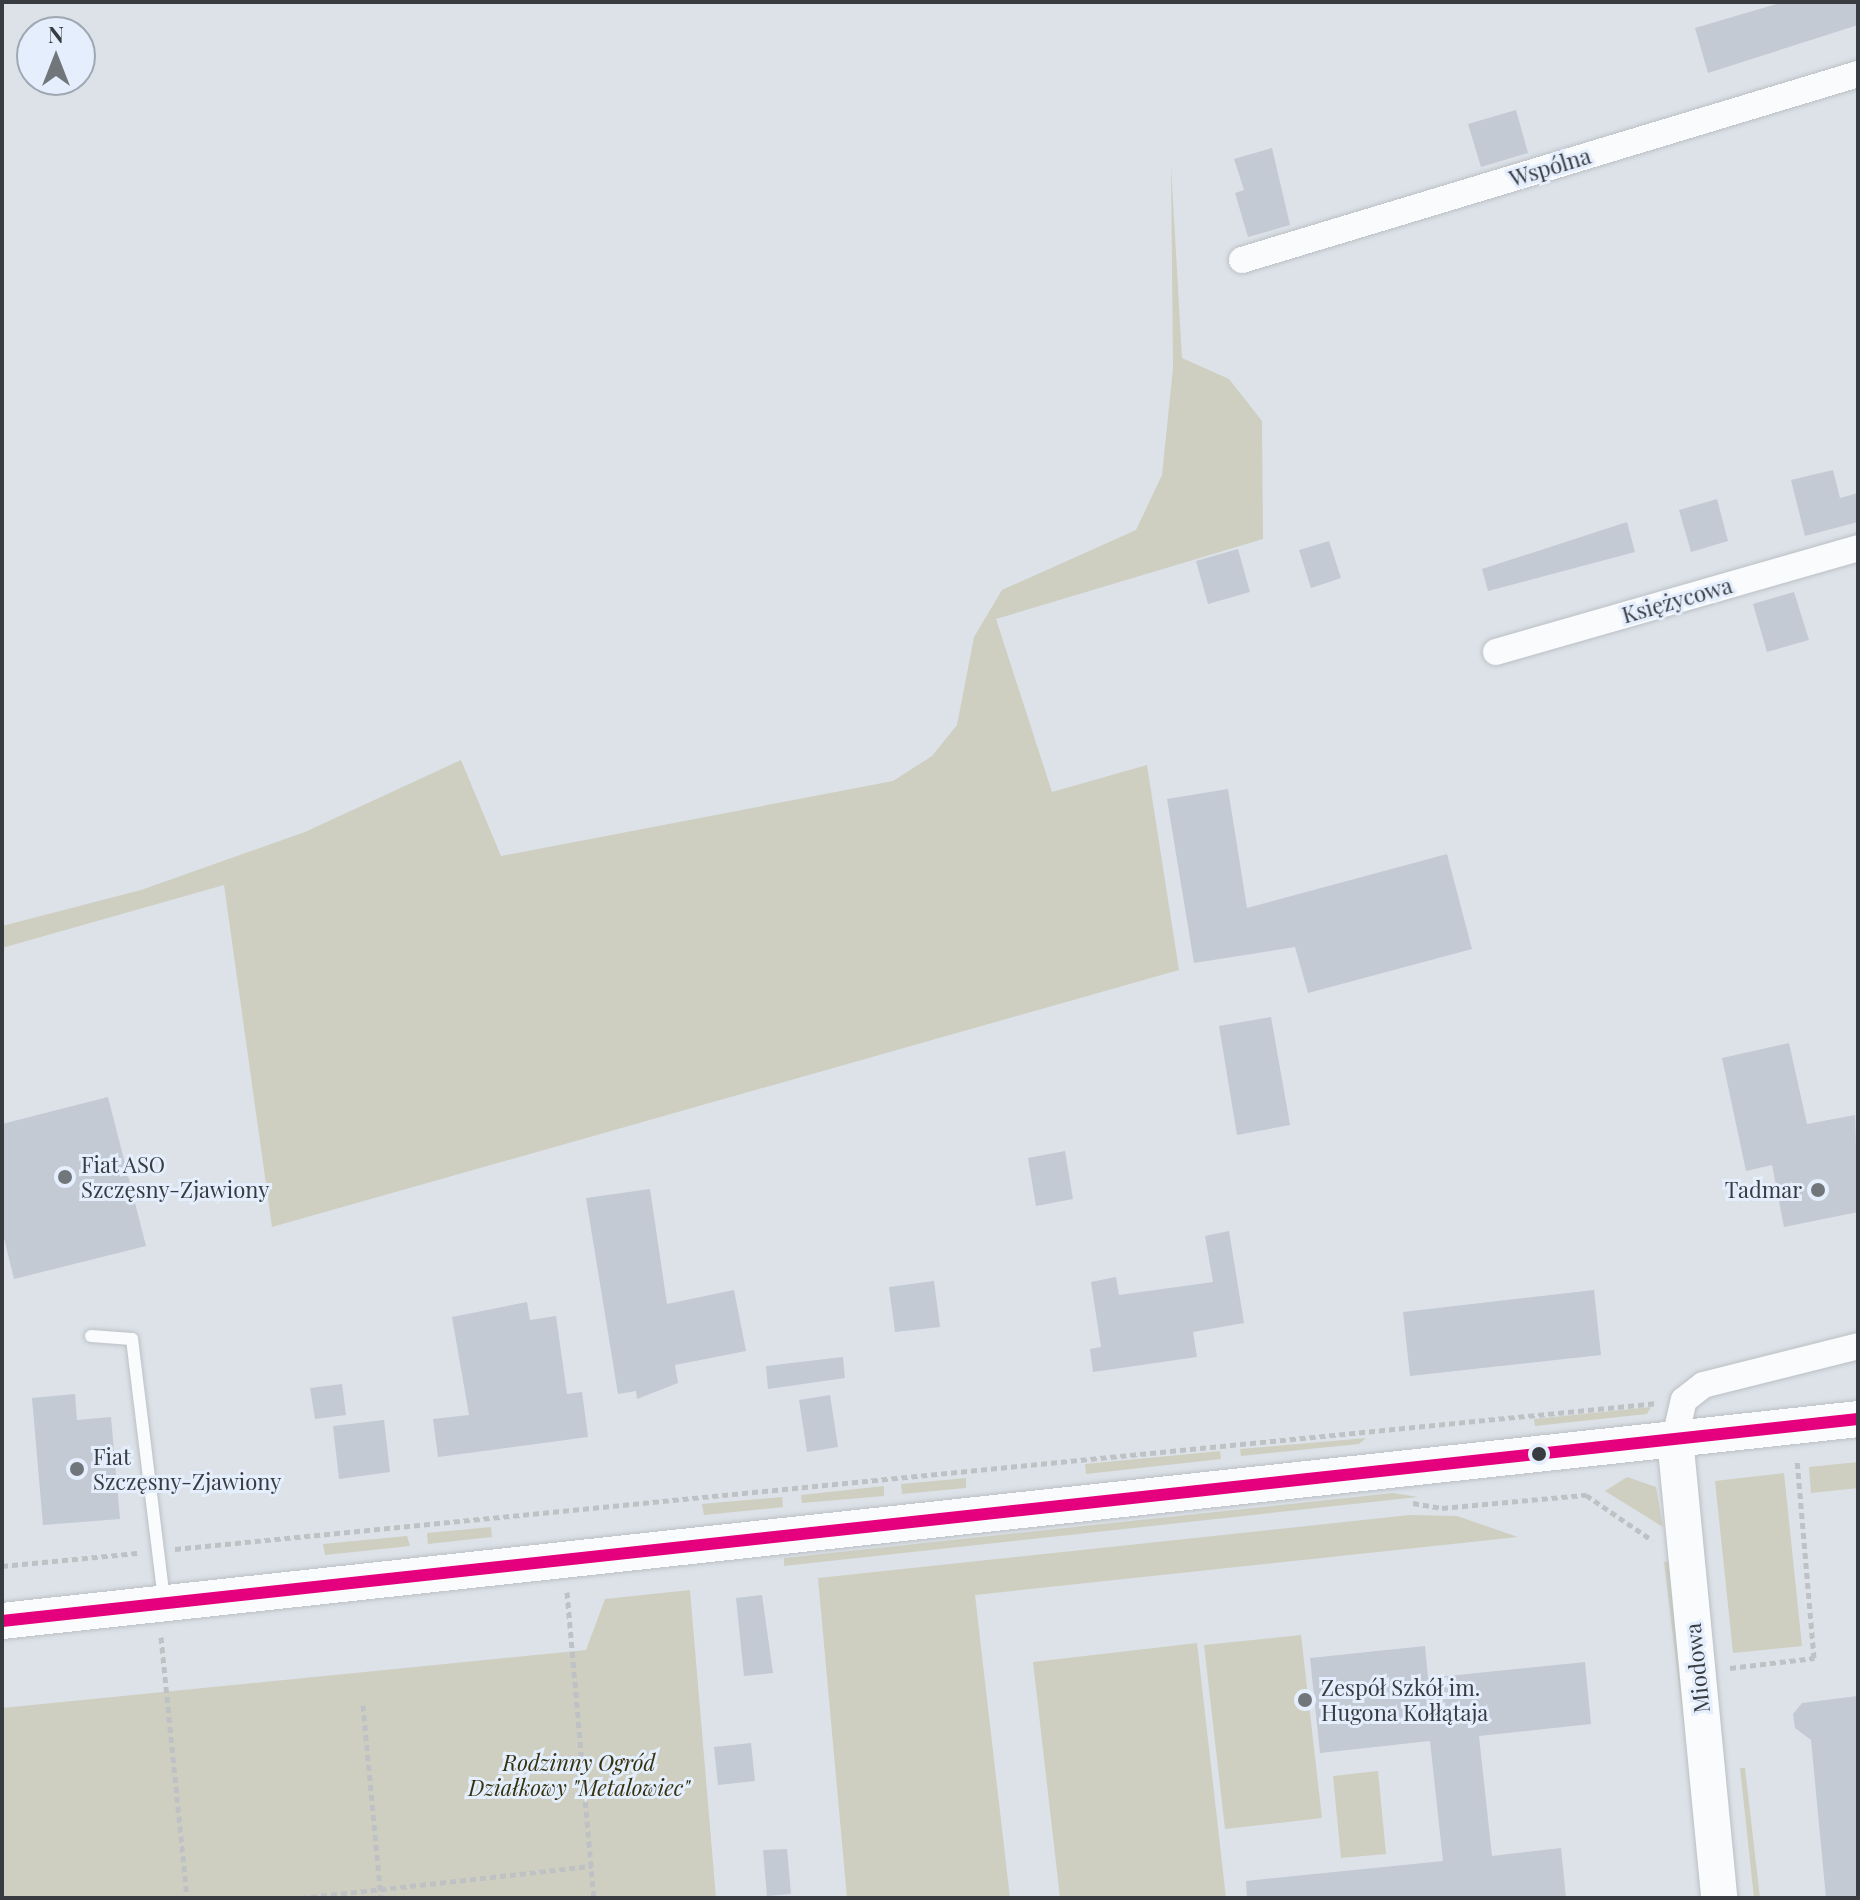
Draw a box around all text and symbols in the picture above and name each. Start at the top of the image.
north arrow [16,16,96,96]
text: N [48,19,64,49]
street label: Wspólna [1506,142,1594,192]
street label: Księżycowa [1619,572,1735,628]
place label: Fiat ASO Szczęsny-Zjawiony [81,1151,269,1202]
marker: Fiat ASO Szczęsny-Zjawiony [56,1168,74,1186]
place label: Tadmar [1725,1177,1802,1203]
marker: Tadmar [1809,1181,1827,1199]
place label: Fiat Szczęsny-Zjawiony [93,1443,281,1494]
unlabelled marker [1531,1446,1547,1462]
marker: Fiat Szczęsny-Zjawiony [68,1460,86,1478]
street label: Miodowa [1679,1622,1715,1714]
place label: Zespół Szkół im. Hugona Kołłątaja [1321,1674,1489,1726]
marker: Zespół Szkół im. Hugona Kołłątaja [1296,1691,1314,1709]
park label: Rodzinny Ogród Działkowy "Metalowiec" [468,1749,690,1800]

